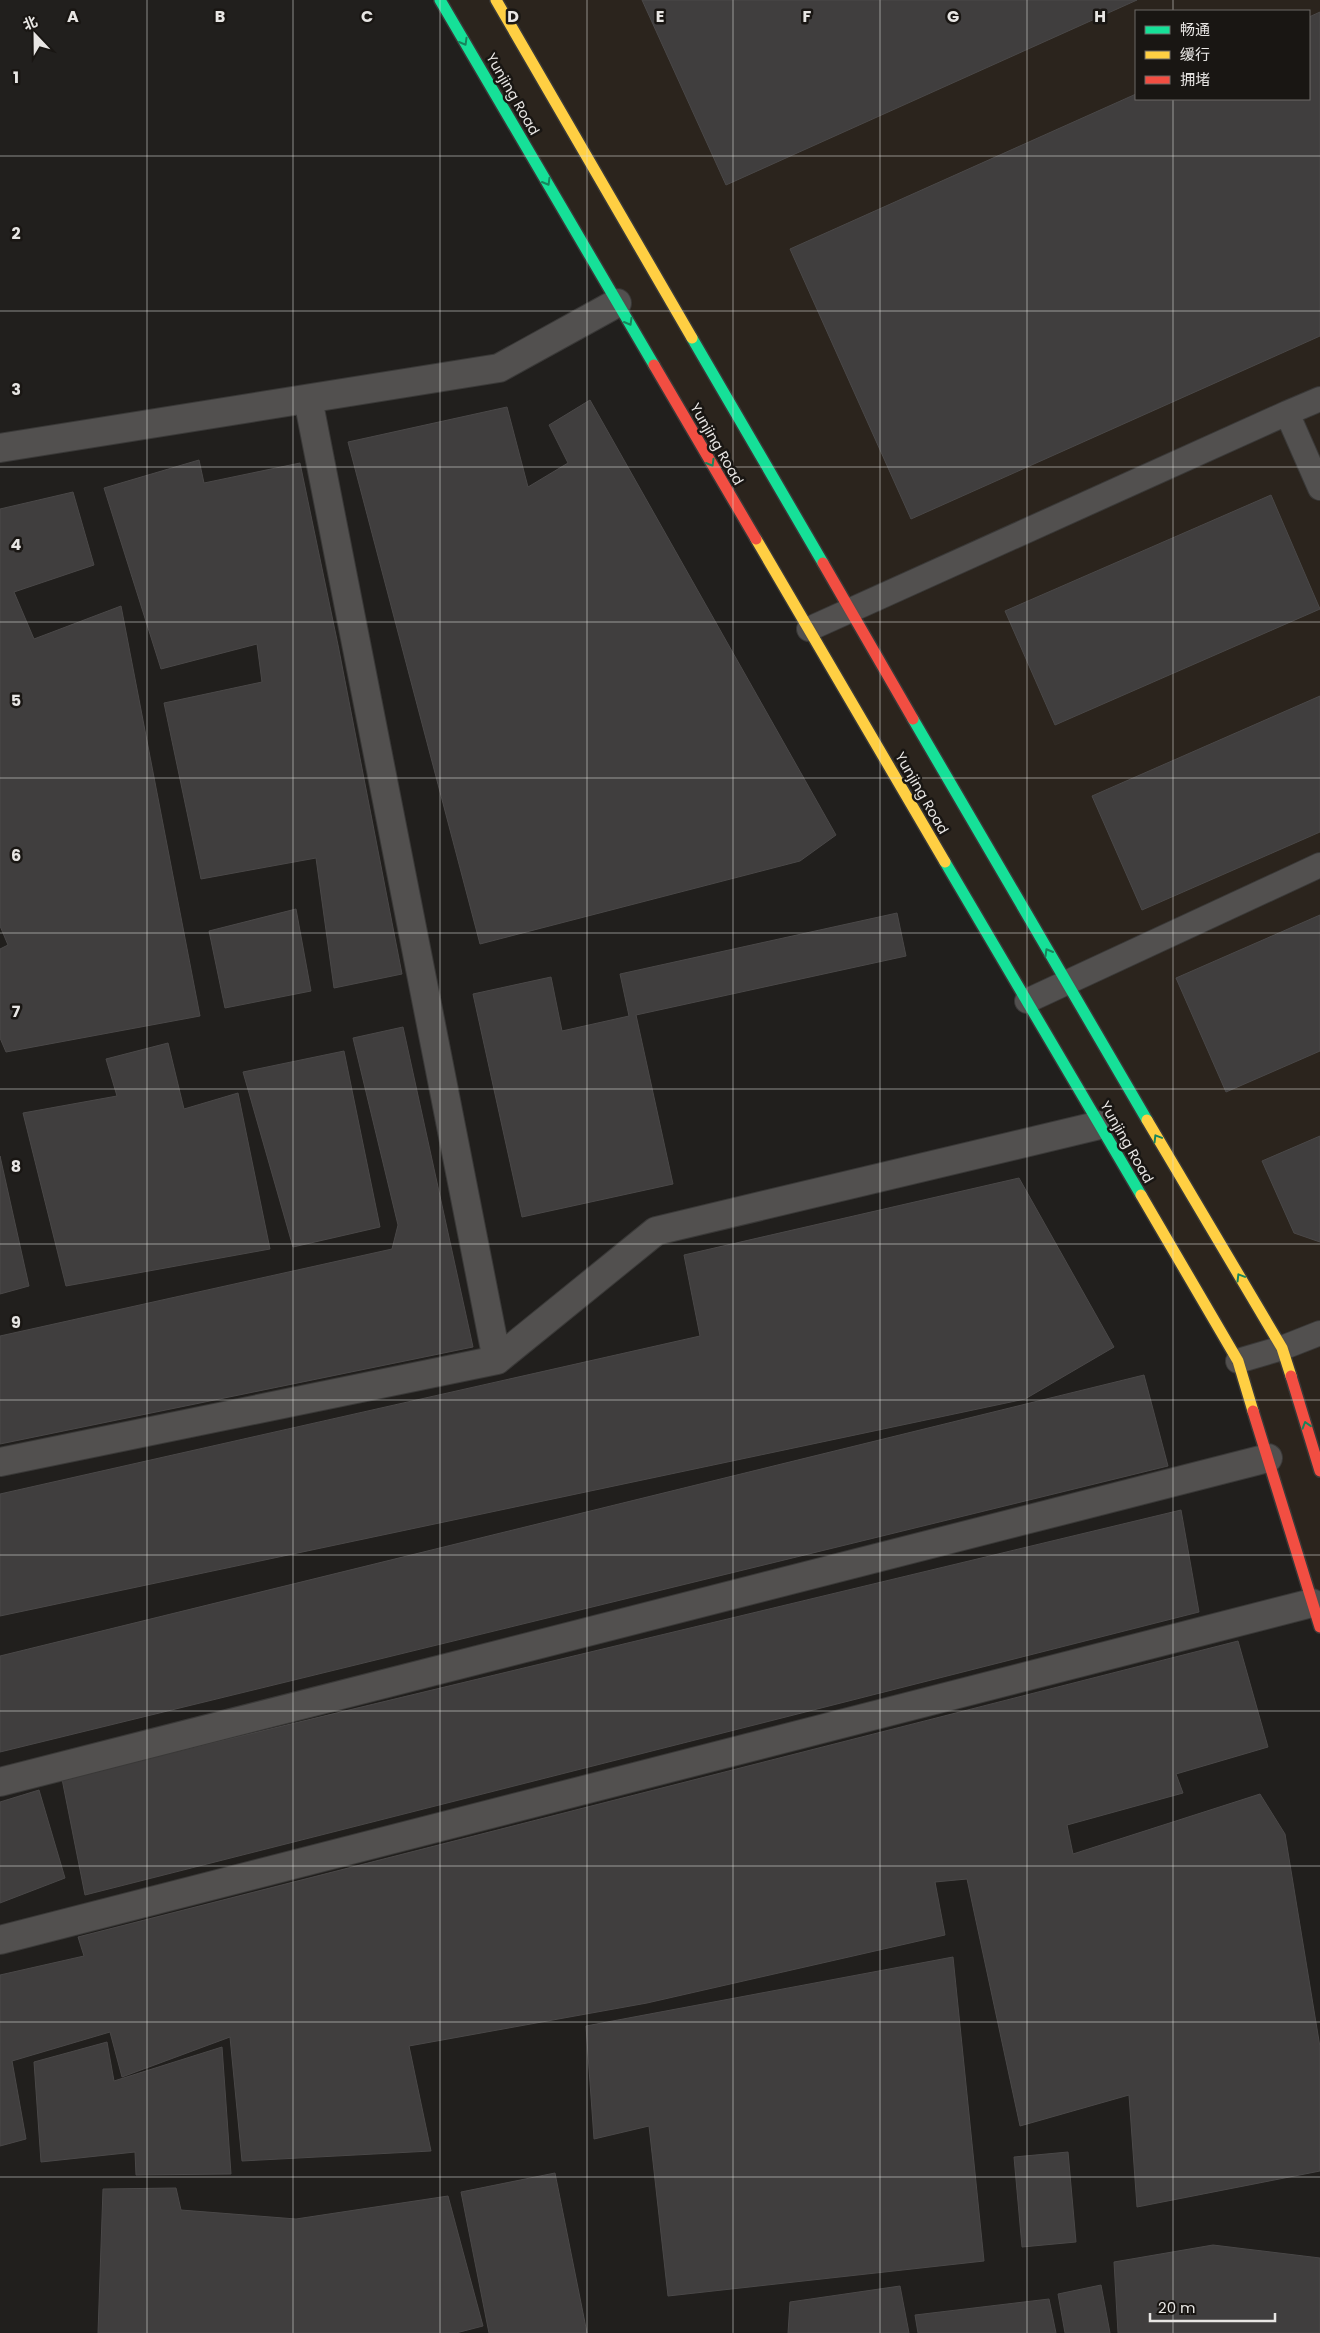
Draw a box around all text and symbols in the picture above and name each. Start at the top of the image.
text: A [67,5,79,28]
text: B [215,5,225,28]
text: C [361,5,373,28]
text: D [507,5,519,28]
text: E [656,5,664,28]
text: F [803,5,812,28]
text: G [947,5,959,28]
text: H [1094,5,1106,28]
north arrow [10,10,60,60]
legend [1135,10,1310,100]
text: 北 [20,11,40,35]
text: 畅通 [1180,19,1210,40]
one-way arrow [458,37,468,46]
text: 缓行 [1180,44,1210,65]
street label: Yunjing Road [481,49,545,139]
text: 1 [13,66,19,89]
text: 拥堵 [1180,69,1210,90]
one-way arrow [540,177,550,186]
text: 2 [11,222,21,245]
one-way arrow [622,317,632,326]
text: 3 [11,378,21,401]
street label: Yunjing Road [685,399,749,489]
one-way arrow [705,457,715,466]
text: 4 [11,533,22,556]
text: 5 [11,689,21,712]
street label: Yunjing Road [890,748,954,838]
text: 6 [11,844,21,867]
one-way arrow [1044,949,1054,958]
text: 7 [12,1000,21,1023]
street label: Yunjing Road [1095,1097,1159,1187]
one-way arrow [1154,1134,1164,1143]
text: 8 [11,1155,21,1178]
one-way arrow [1236,1274,1246,1283]
text: 9 [11,1311,21,1334]
one-way arrow [1301,1421,1311,1429]
scale bar [1150,2290,1275,2322]
text: 20 m [1158,2297,1196,2318]

